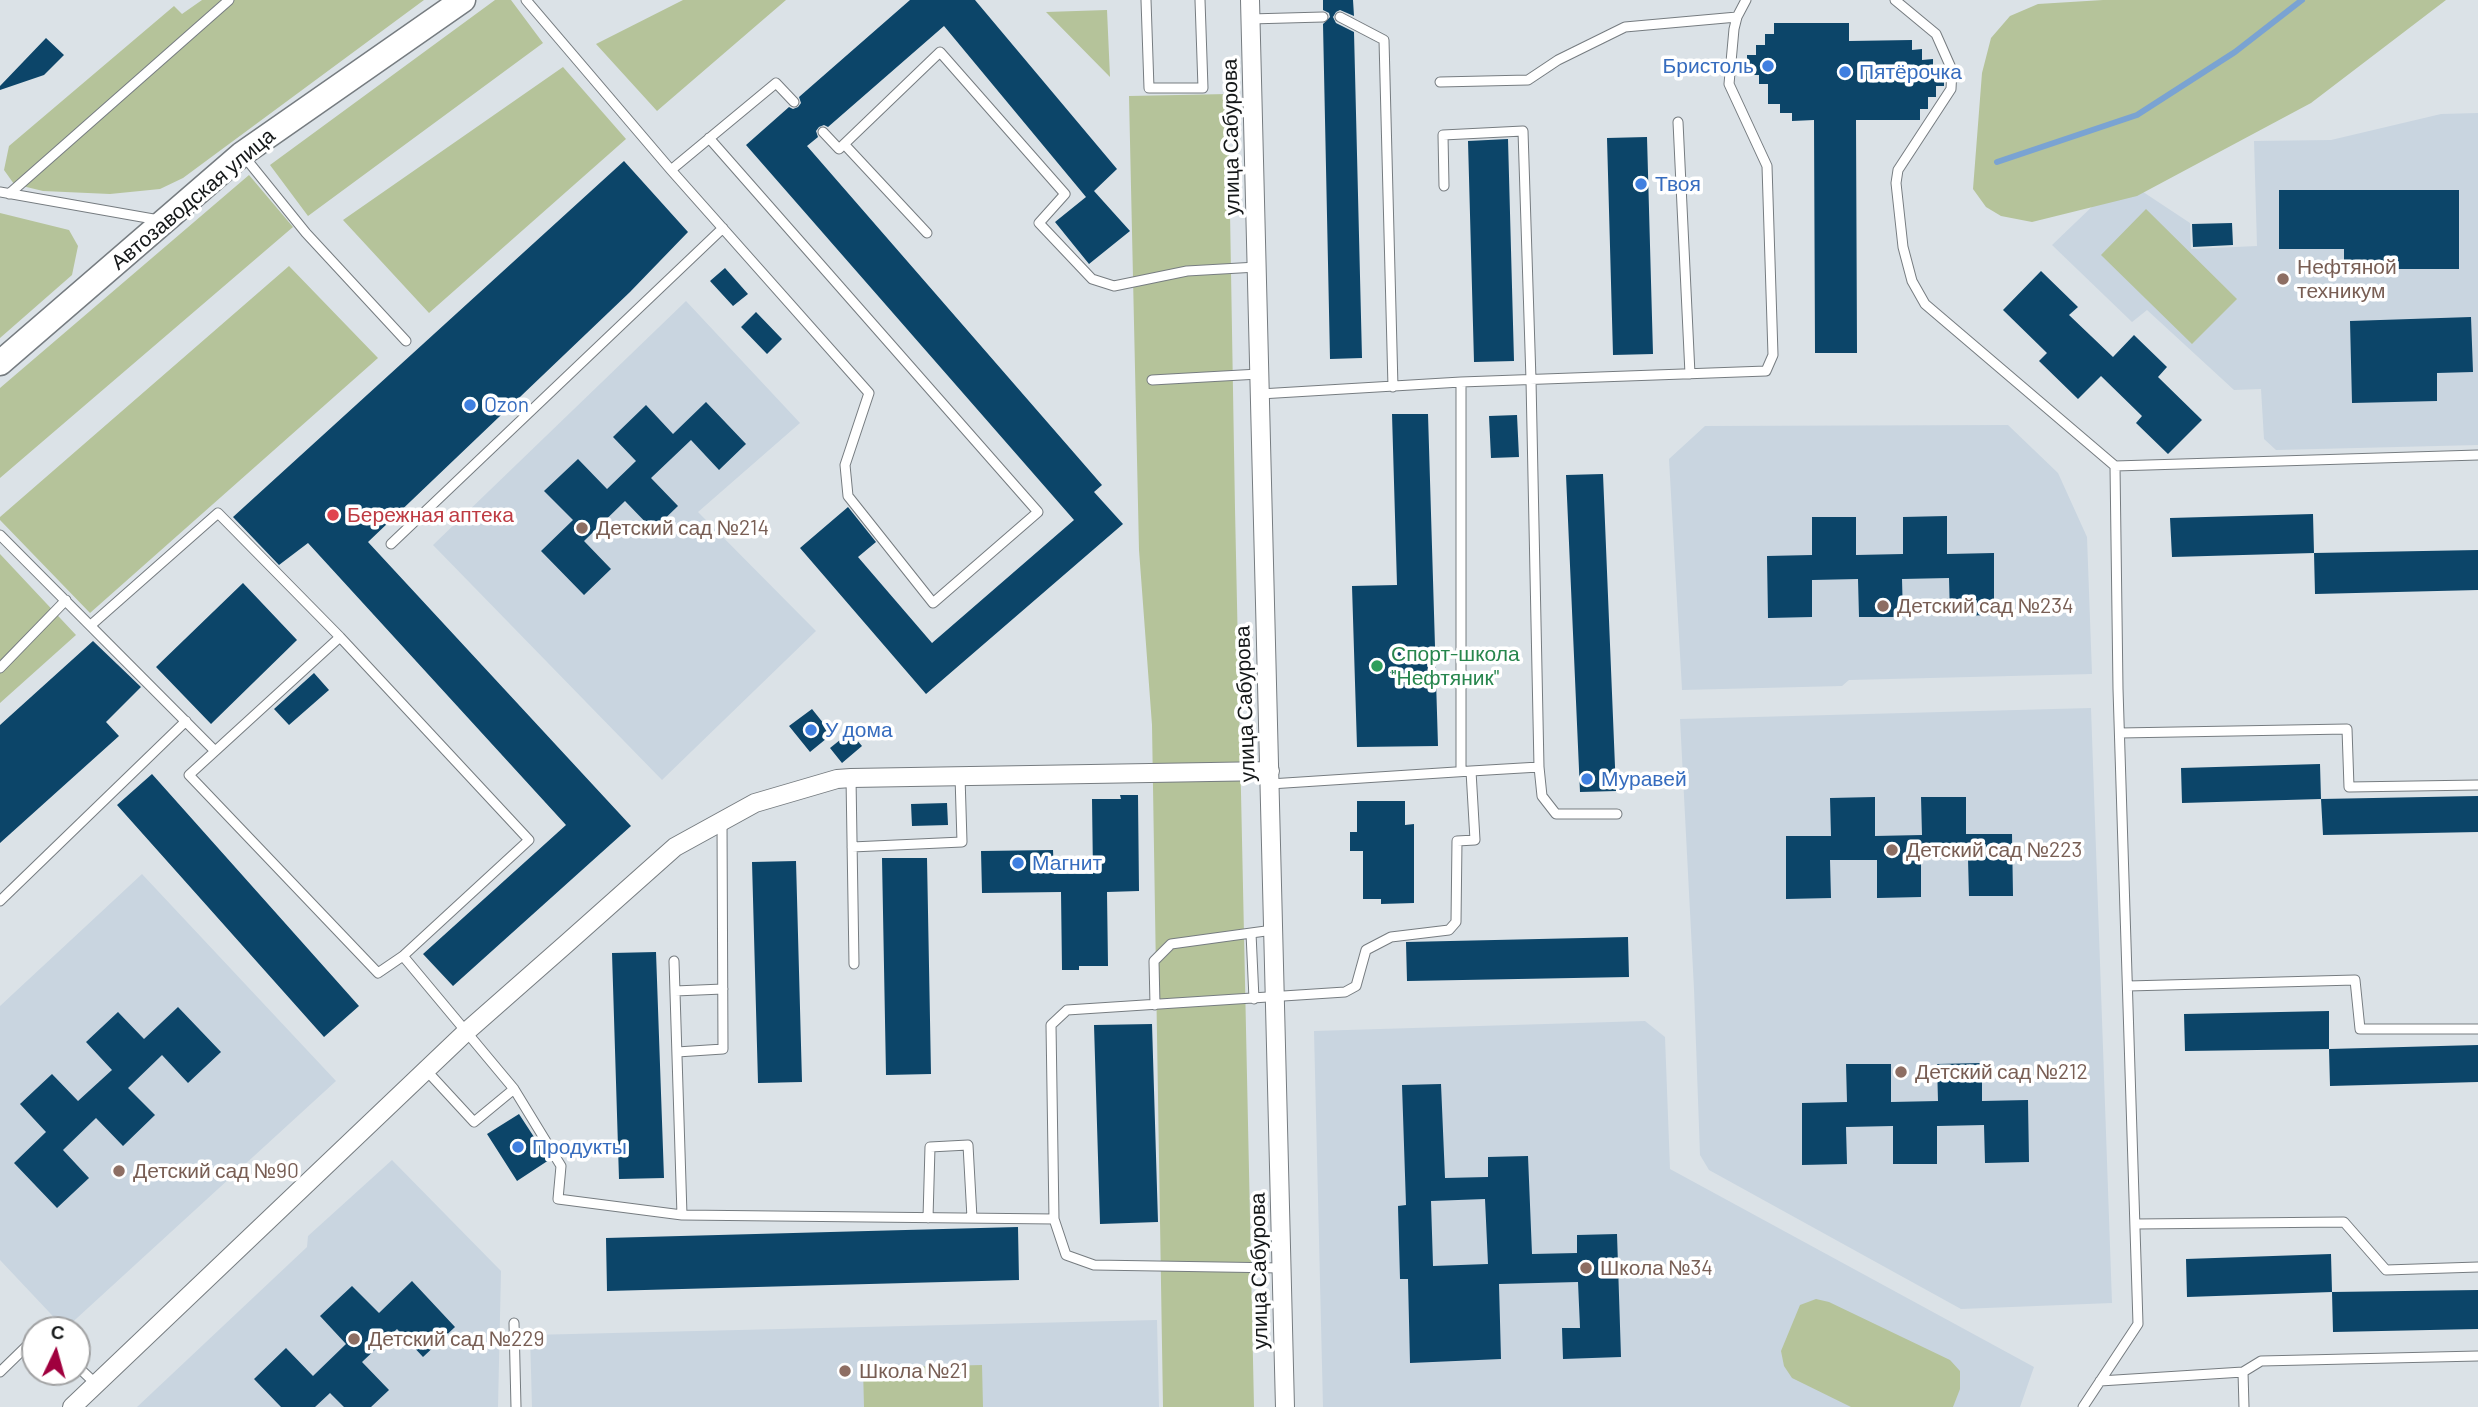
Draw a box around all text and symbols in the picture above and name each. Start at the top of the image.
place label: Бристоль [1663,53,1754,79]
street label: улица Сабурова [1217,58,1245,216]
marker: Бристоль [1760,58,1776,74]
place label: Пятёрочка [1859,59,1962,85]
marker: Пятёрочка [1837,64,1853,80]
street label: Автозаводская улица [106,123,280,275]
place label: Твоя [1655,171,1701,197]
marker: Твоя [1633,176,1649,192]
place label: Нефтяной техникум [2297,254,2397,304]
marker: Нефтяной техникум [2275,271,2291,287]
place label: Ozon [484,392,529,418]
marker: Ozon [462,397,478,413]
place label: Бережная аптека [347,502,514,528]
marker: Бережная аптека [325,507,341,523]
place label: Детский сад №214 [596,515,769,541]
marker: Детский сад №214 [574,520,590,536]
place label: Детский сад №234 [1897,593,2074,619]
marker: Детский сад №234 [1875,598,1891,614]
street label: улица Сабурова [1230,625,1260,783]
place label: Спорт-школа "Нефтяник" [1391,641,1520,691]
marker: Спорт-школа "Нефтяник" [1369,658,1385,674]
place label: У дома [825,717,893,743]
marker: У дома [803,722,819,738]
place label: Муравей [1601,766,1687,792]
marker: Муравей [1579,771,1595,787]
place label: Детский сад №223 [1906,837,2082,863]
marker: Детский сад №223 [1884,842,1900,858]
place label: Магнит [1032,850,1102,876]
marker: Магнит [1010,855,1026,871]
place label: Детский сад №212 [1915,1059,2088,1085]
marker: Детский сад №212 [1893,1064,1909,1080]
place label: Продукты [532,1134,627,1160]
marker: Продукты [510,1139,526,1155]
place label: Детский сад №90 [133,1158,299,1184]
marker: Детский сад №90 [111,1163,127,1179]
street label: улица Сабурова [1245,1192,1273,1350]
place label: Школа №34 [1600,1255,1713,1281]
marker: Школа №34 [1578,1260,1594,1276]
north arrow [21,1316,91,1386]
text: С [50,1320,66,1344]
place label: Детский сад №229 [368,1326,545,1352]
marker: Детский сад №229 [346,1331,362,1347]
place label: Школа №21 [859,1358,968,1384]
marker: Школа №21 [837,1363,853,1379]

